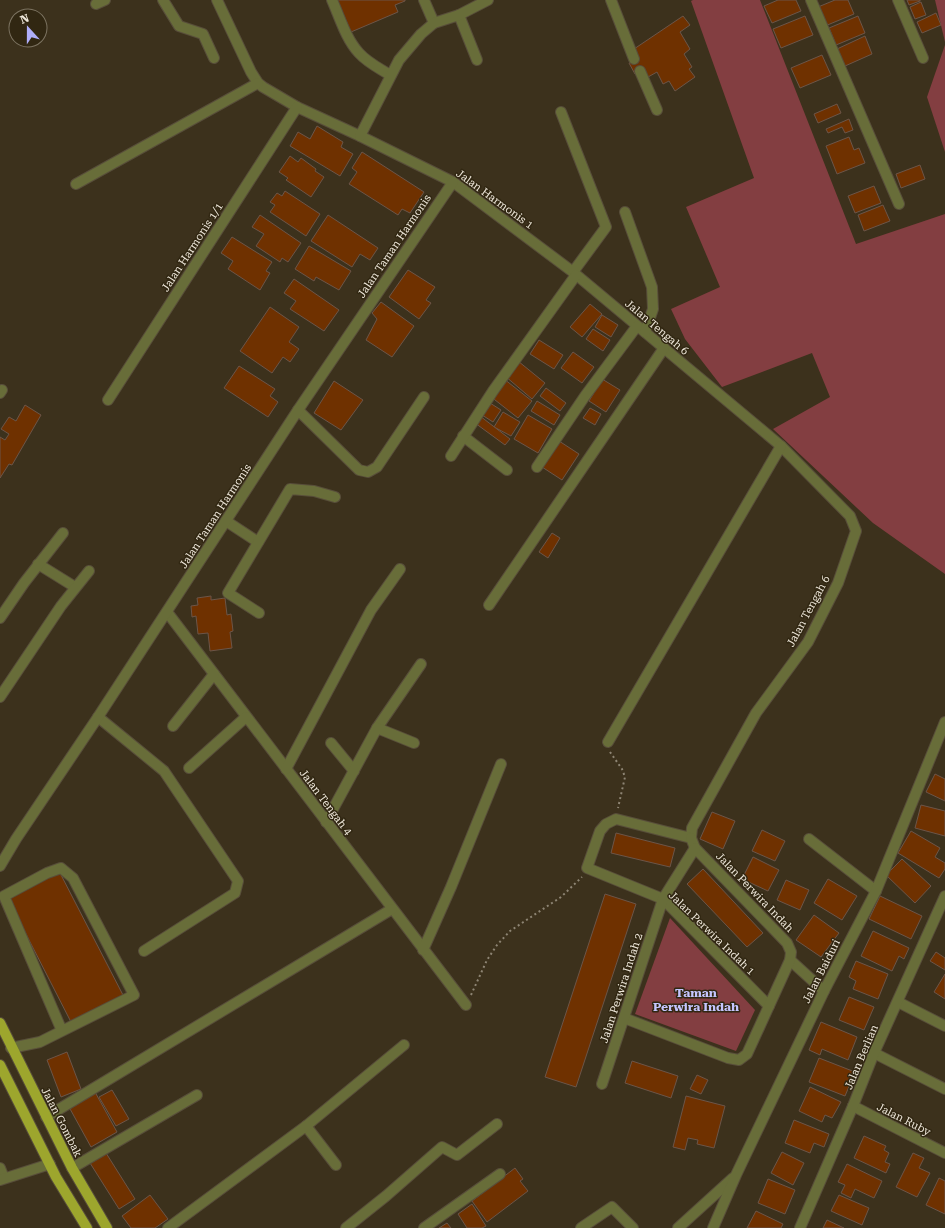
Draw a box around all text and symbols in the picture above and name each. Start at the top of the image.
north arrow [8,8,48,48]
text: N [18,11,31,27]
street label: Jalan Harmonis 1 [454,167,536,232]
street label: Jalan Taman Harmonis [355,192,434,300]
street label: Jalan Harmonis 1/1 [159,201,226,294]
street label: Jalan Tengah 6 [622,297,691,358]
street label: Jalan Taman Harmonis [177,462,254,571]
street label: Jalan Tengah 6 [784,573,833,649]
street label: Jalan Tengah 4 [297,767,355,838]
street label: Jalan Perwira Indah [713,850,796,935]
street label: Jalan Perwira Indah 1 [666,889,757,978]
street label: Jalan Perwira Indah 2 [598,932,645,1045]
street label: Jalan Baiduri [800,937,843,1005]
district label: Taman Perwira Indah [653,986,739,1014]
street label: Jalan Berlian [842,1023,881,1092]
street label: Jalan Gombak [38,1085,85,1159]
street label: Jalan Ruby [875,1100,933,1139]

